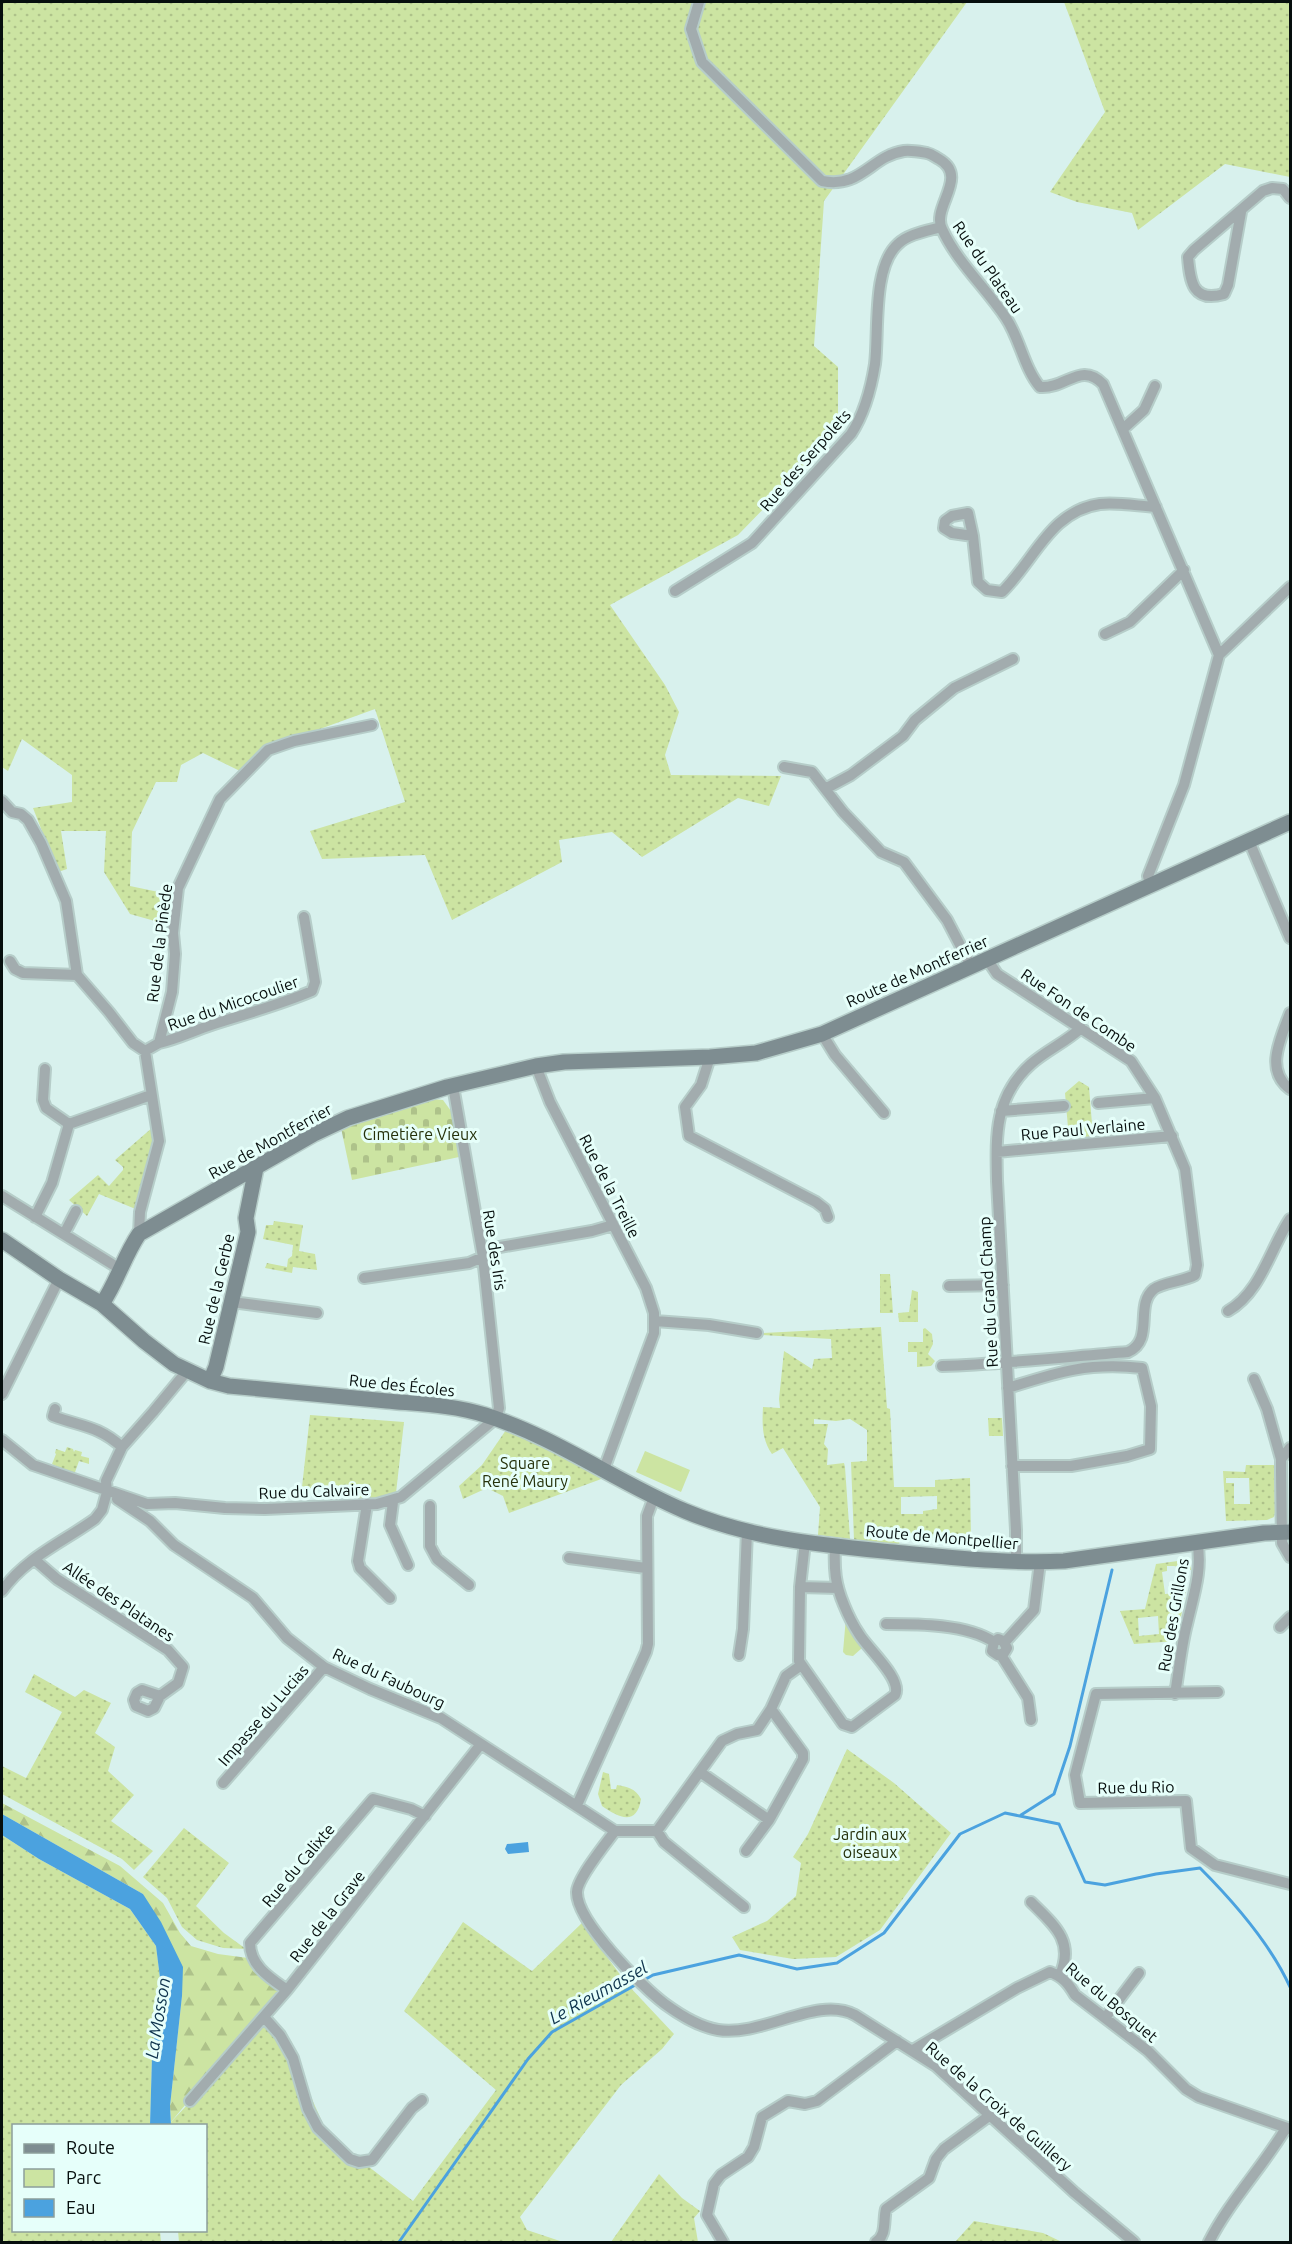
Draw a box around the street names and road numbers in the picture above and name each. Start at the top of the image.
street label: Rue du Plateau [950,218,1026,316]
street label: Rue des Serpolets [756,406,854,514]
street label: Rue de la Pinède [143,883,175,1003]
street label: Route de Montferrier [843,932,991,1010]
street label: Rue Fon de Combe [1018,965,1140,1055]
street label: Rue du Micocoulier [165,972,301,1034]
street label: Rue de Montferrier [205,1100,335,1182]
street label: Rue Paul Verlaine [1020,1115,1146,1143]
street label: Rue de la Treille [576,1131,644,1241]
street label: Rue des Iris [480,1208,510,1292]
street label: Rue du Grand Champ [975,1216,1001,1368]
street label: Rue de la Gerbe [194,1232,238,1346]
street label: Rue des Écoles [348,1369,456,1400]
street label: Rue du Calvaire [258,1480,370,1502]
street label: Route de Montpellier [865,1521,1019,1553]
street label: Allée des Platanes [60,1557,178,1645]
street label: Rue des Grillons [1154,1557,1192,1673]
street label: Rue du Faubourg [330,1644,448,1712]
street label: Impasse du Lucias [214,1661,312,1769]
street label: Rue du Rio [1097,1777,1175,1797]
street label: Rue du Calixte [258,1820,338,1910]
street label: Rue de la Grave [286,1867,368,1965]
street label: Rue du Bosquet [1063,1959,1162,2046]
street label: Rue de la Croix de Guillery [922,2038,1076,2174]

